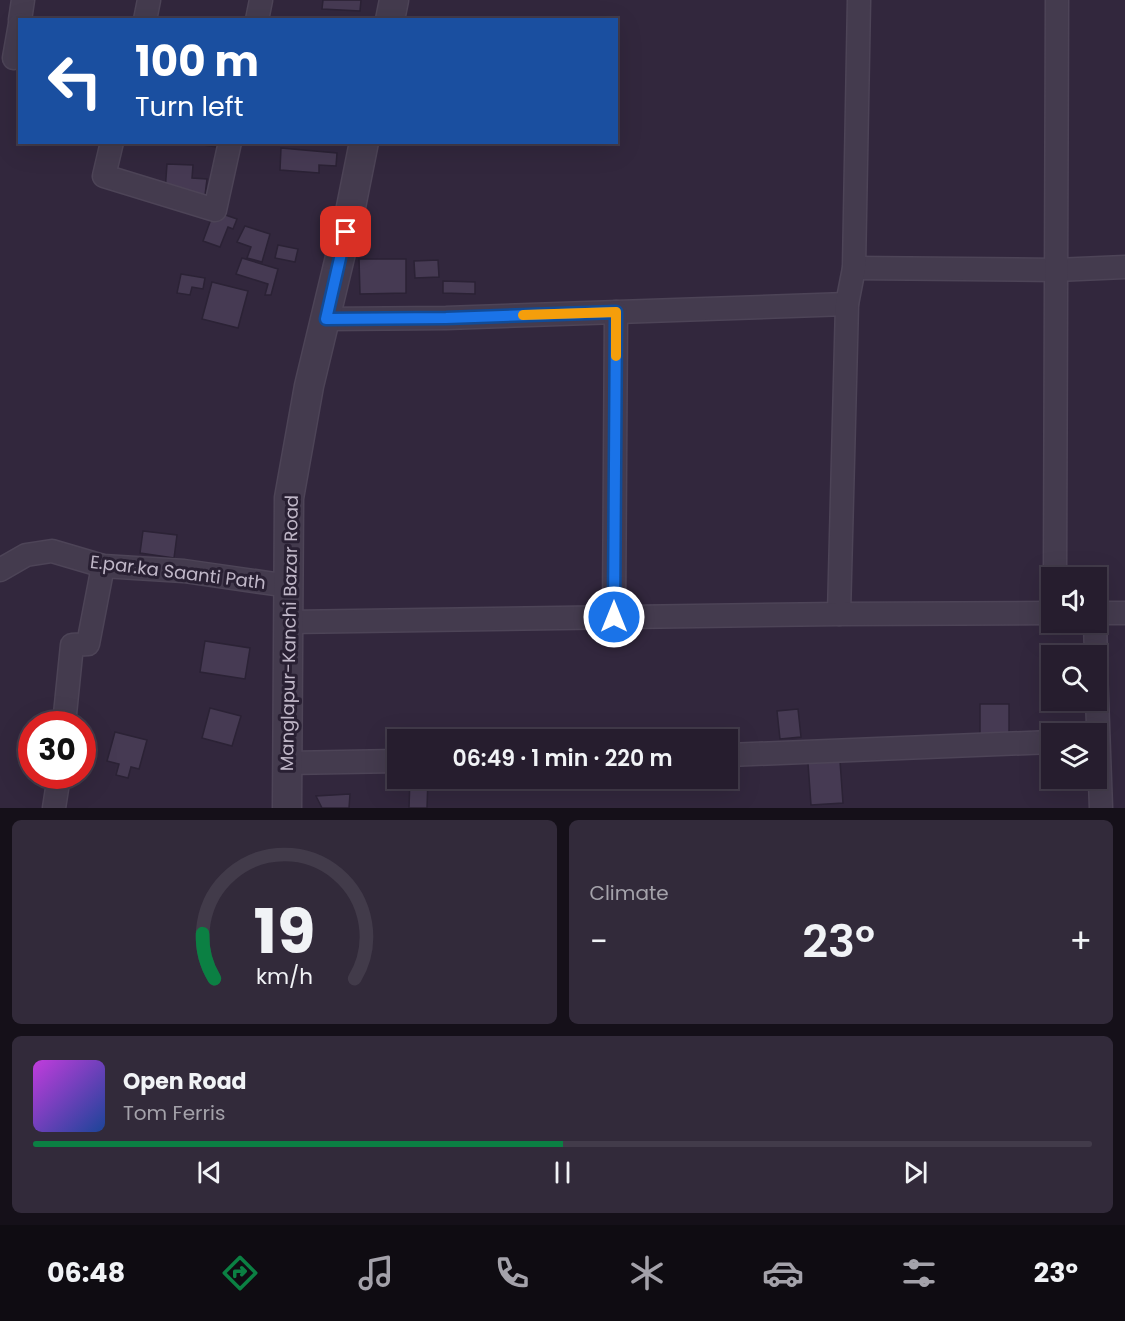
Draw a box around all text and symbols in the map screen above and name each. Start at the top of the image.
text: 100 m [135,32,259,91]
icon: left [36,42,114,120]
text: Turn left [135,88,244,125]
pin [320,206,371,257]
icon: arrive [329,215,362,248]
street label: Manglapur-Kanchi Bazar Road [274,495,304,771]
street label: E.par.ka Saanti Path [89,549,267,595]
map controls [1041,567,1107,789]
button: sound [1041,567,1107,633]
position arrow [582,585,646,649]
button: search [1041,645,1107,711]
speed limit sign: 30 [18,711,96,789]
button: layers [1041,723,1107,789]
text: 06:49 · 1 min · 220 m [453,743,672,774]
text: Climate [590,879,669,907]
text: 19 [253,887,315,975]
text: 23° [802,910,875,973]
text: − [590,918,608,965]
text: + [1069,918,1092,965]
text: km/h [256,961,313,992]
text: Open Road [123,1066,247,1097]
text: Tom Ferris [123,1099,225,1127]
icon: previous [193,1156,226,1189]
icon: pause [546,1156,579,1189]
icon: next [899,1156,932,1189]
icon: directions [219,1252,261,1294]
icon: music [355,1252,397,1294]
icon: phone [491,1252,533,1294]
icon: climate [626,1252,668,1294]
icon: car [762,1252,804,1294]
icon: filters [898,1252,940,1294]
text: 06:48 [47,1254,125,1291]
text: 23° [1034,1254,1078,1291]

